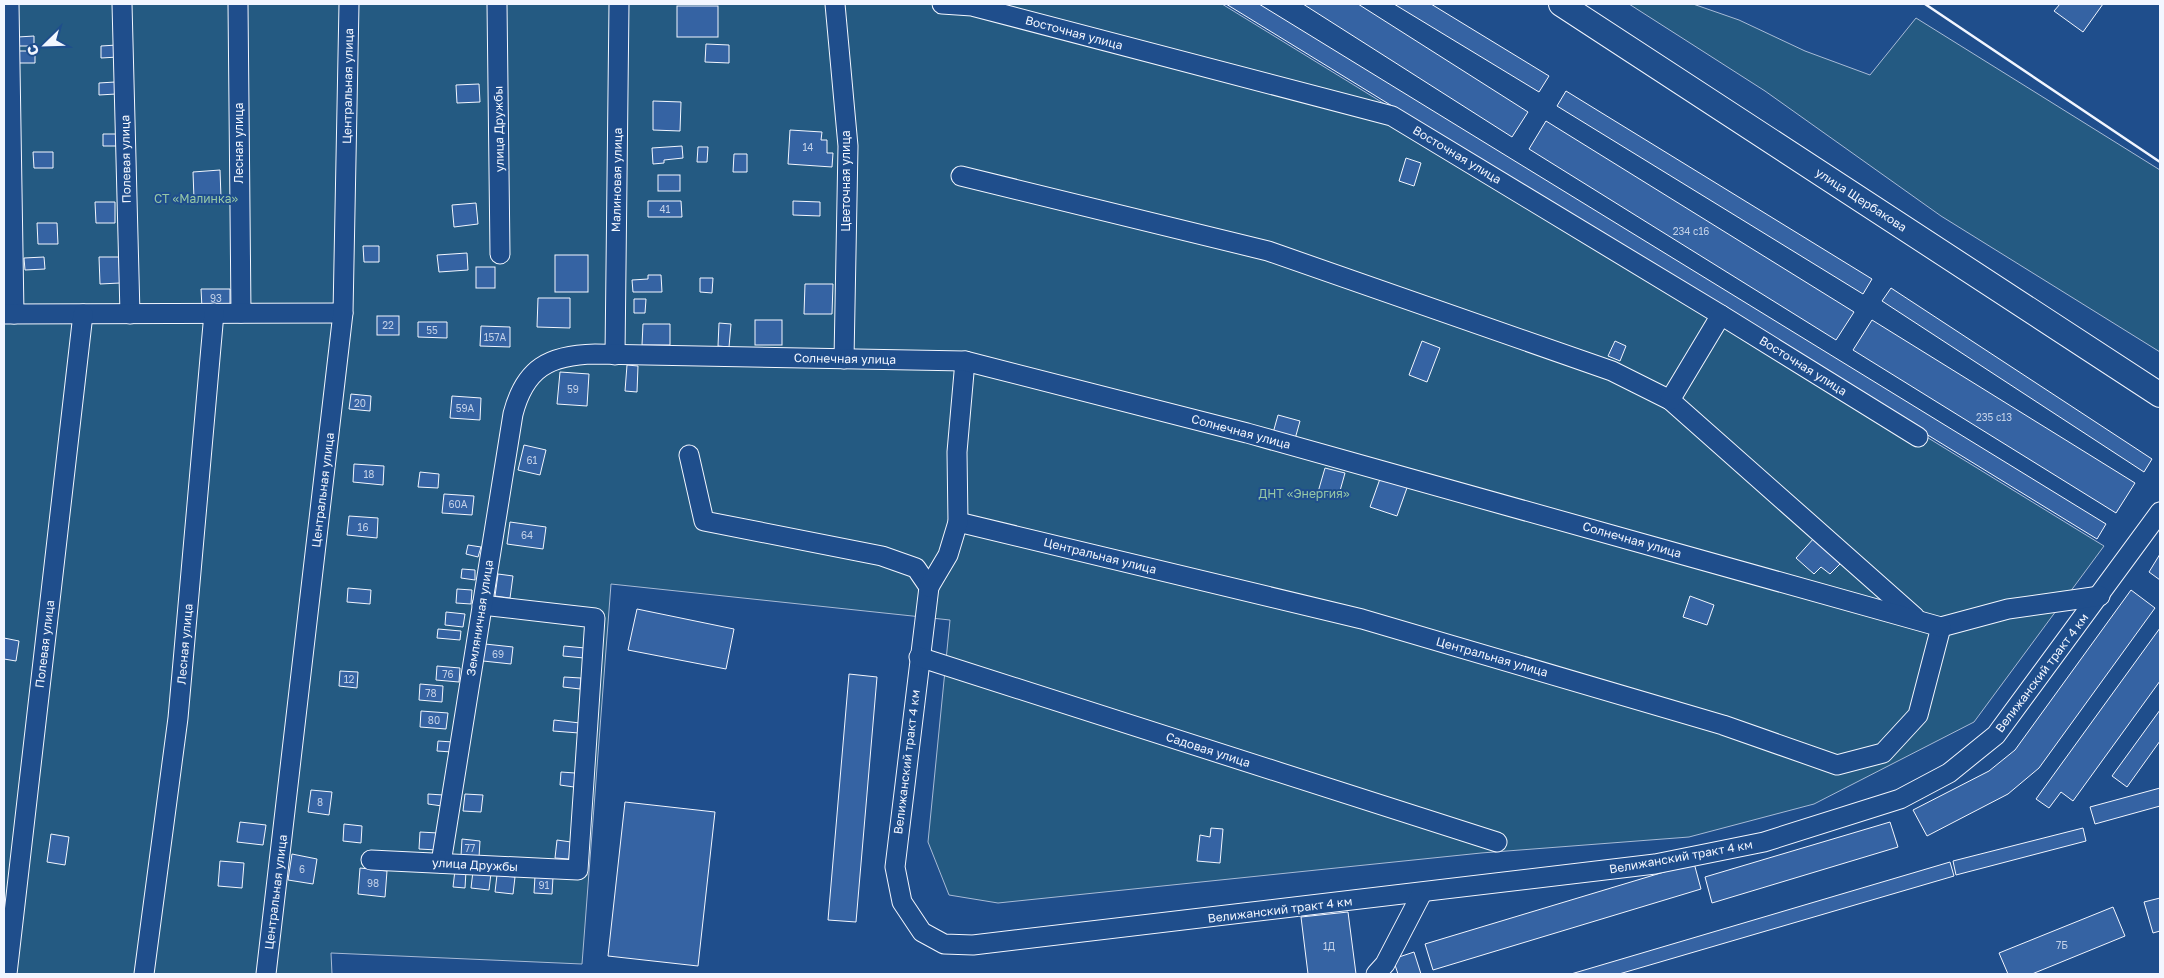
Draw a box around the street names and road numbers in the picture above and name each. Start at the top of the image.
street label: Восточная улица [1024,12,1125,53]
street label: Центральная улица [339,28,356,144]
street label: улица Дружбы [490,86,507,172]
street label: Лесная улица [231,102,246,184]
street label: Полевая улица [117,115,134,203]
street label: Восточная улица [1410,122,1504,187]
street label: Малиновая улица [608,128,625,232]
street label: Цветочная улица [838,130,853,232]
street label: улица Щербакова [1813,165,1910,235]
street label: Восточная улица [1757,333,1850,399]
street label: Солнечная улица [794,350,896,367]
street label: Солнечная улица [1190,411,1292,452]
street label: Центральная улица [308,432,337,548]
street label: Солнечная улица [1581,518,1683,561]
street label: Центральная улица [1042,534,1158,577]
street label: Земляничная улица [463,559,496,677]
street label: Полевая улица [32,599,57,689]
street label: Лесная улица [173,603,196,685]
street label: Велижанский тракт 4 км [1992,610,2091,735]
street label: Центральная улица [1434,633,1550,680]
street label: Велижанский тракт 4 км [890,689,923,835]
street label: Садовая улица [1164,729,1252,770]
street label: Центральная улица [261,834,290,950]
street label: Велижанский тракт 4 км [1608,836,1754,877]
street label: улица Дружбы [432,855,519,874]
street label: Велижанский тракт 4 км [1207,893,1353,926]

